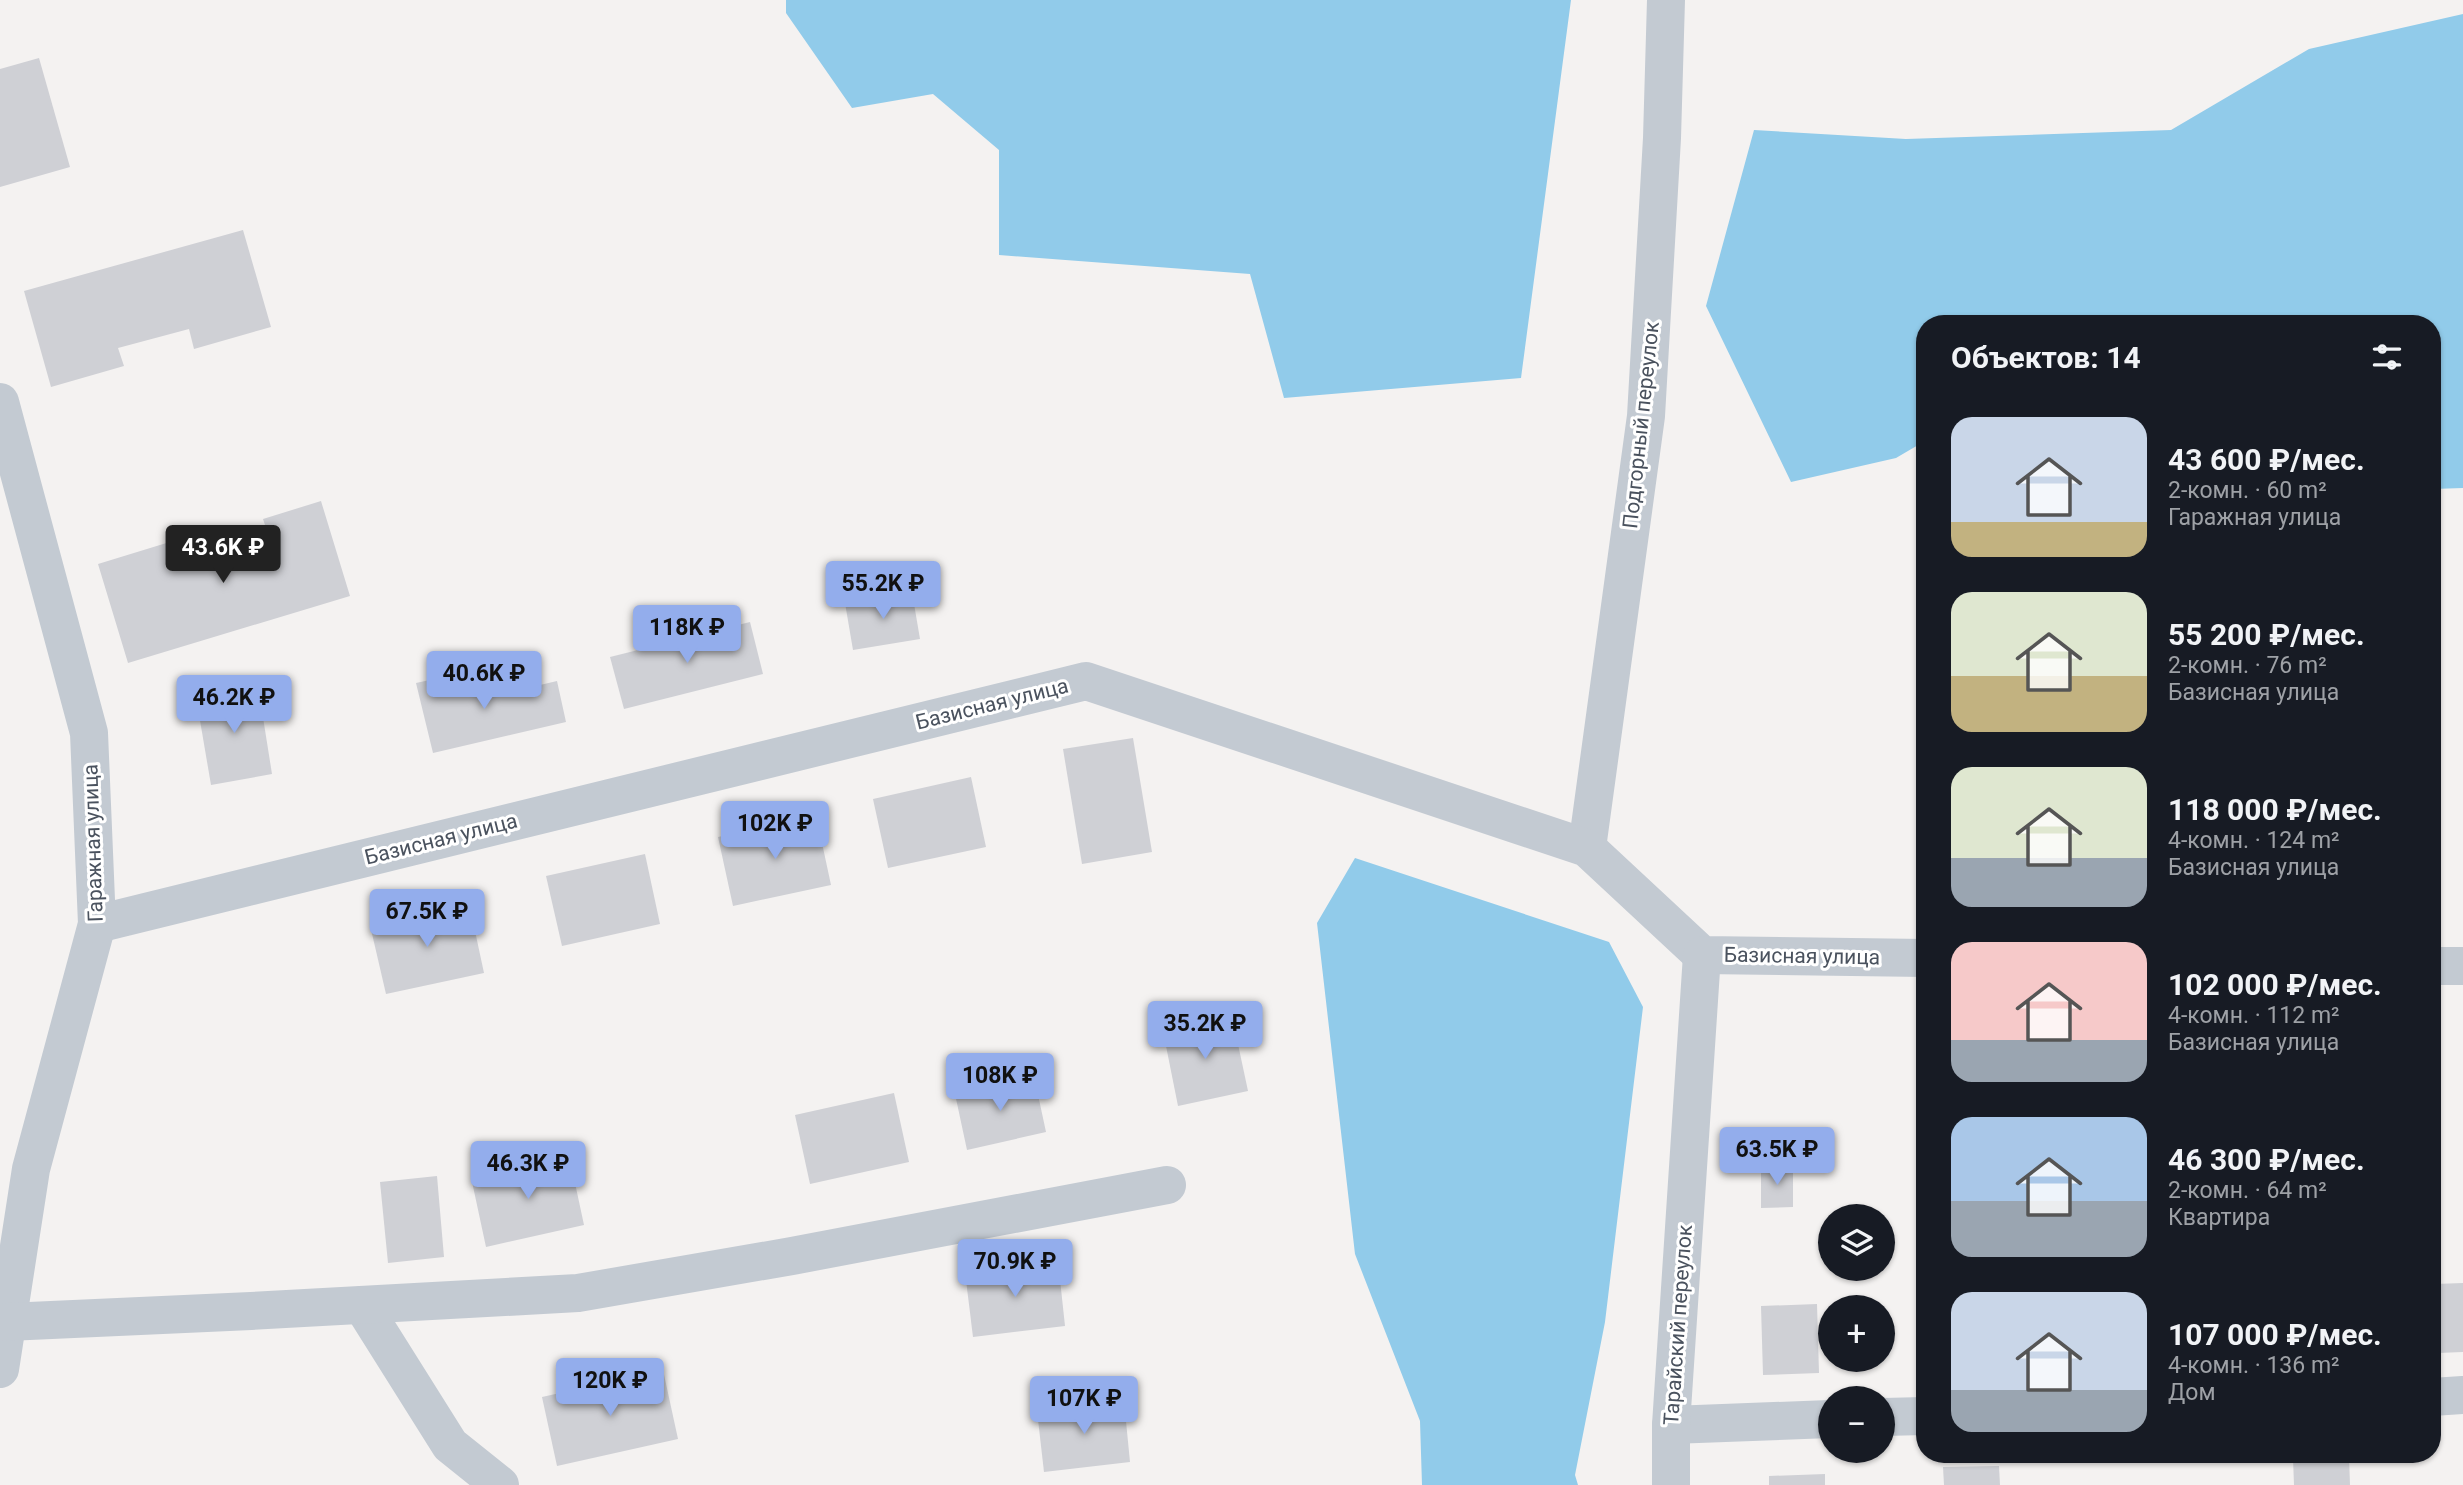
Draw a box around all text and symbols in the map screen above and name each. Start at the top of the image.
street label: Подгорный переулок [1618,320,1664,530]
icon: filters [2368,338,2406,376]
text: Объектов: 14 [1951,340,2141,375]
text: 43 600 ₽/мес. [2168,442,2365,477]
icon: home [2007,445,2091,529]
text: 2-комн. · 60 m² [2168,477,2327,504]
text: Гаражная улица [2168,504,2341,531]
pin: 43.6K ₽ [158,526,288,585]
text: 43.6K ₽ [182,534,264,561]
pin: 55.2K ₽ [818,562,948,621]
text: 55.2K ₽ [842,570,924,597]
pin: 118K ₽ [630,606,744,665]
text: 118K ₽ [649,614,725,641]
text: 55 200 ₽/мес. [2168,617,2365,652]
icon: home [2007,620,2091,704]
pin: 40.6K ₽ [419,652,549,711]
text: 2-комн. · 76 m² [2168,652,2327,679]
text: 40.6K ₽ [443,660,525,687]
street label: Базисная улица [913,673,1071,735]
pin: 46.2K ₽ [169,676,299,735]
text: Базисная улица [2168,679,2339,706]
text: 46.2K ₽ [193,684,275,711]
street label: Гаражная улица [78,764,108,922]
text: 118 000 ₽/мес. [2168,792,2382,827]
icon: home [2007,795,2091,879]
pin: 102K ₽ [718,802,832,861]
street label: Базисная улица [362,808,520,870]
text: 102K ₽ [737,810,813,837]
text: 4-комн. · 124 m² [2168,827,2340,854]
text: Базисная улица [2168,854,2339,881]
pin: 67.5K ₽ [362,890,492,949]
text: 67.5K ₽ [386,898,468,925]
street label: Базисная улица [1724,943,1880,969]
text: 102 000 ₽/мес. [2168,967,2382,1002]
icon: home [2007,970,2091,1054]
pin: 35.2K ₽ [1140,1002,1270,1061]
text: 4-комн. · 112 m² [2168,1002,2340,1029]
text: 35.2K ₽ [1164,1010,1246,1037]
text: Базисная улица [2168,1029,2339,1056]
pin: 108K ₽ [943,1054,1057,1113]
text: 108K ₽ [962,1062,1038,1089]
pin: 63.5K ₽ [1712,1128,1842,1187]
text: 63.5K ₽ [1736,1136,1818,1163]
pin: 46.3K ₽ [463,1142,593,1201]
text: 46 300 ₽/мес. [2168,1142,2365,1177]
icon: home [2007,1145,2091,1229]
text: 46.3K ₽ [487,1150,569,1177]
text: 2-комн. · 64 m² [2168,1177,2327,1204]
map controls [1818,1204,1895,1463]
button: layers [1818,1204,1895,1281]
text: Квартира [2168,1204,2270,1231]
street label: Тарайский переулок [1659,1223,1697,1426]
pin: 70.9K ₽ [950,1240,1080,1299]
text: 70.9K ₽ [974,1248,1056,1275]
button: + [1818,1295,1895,1372]
text: 107 000 ₽/мес. [2168,1317,2382,1352]
icon: home [2007,1320,2091,1404]
text: 4-комн. · 136 m² [2168,1352,2340,1379]
pin: 120K ₽ [553,1358,667,1418]
text: 120K ₽ [572,1367,648,1394]
pin: 107K ₽ [1027,1376,1141,1436]
text: Дом [2168,1379,2215,1406]
text: 107K ₽ [1046,1385,1122,1412]
button: − [1818,1386,1895,1463]

